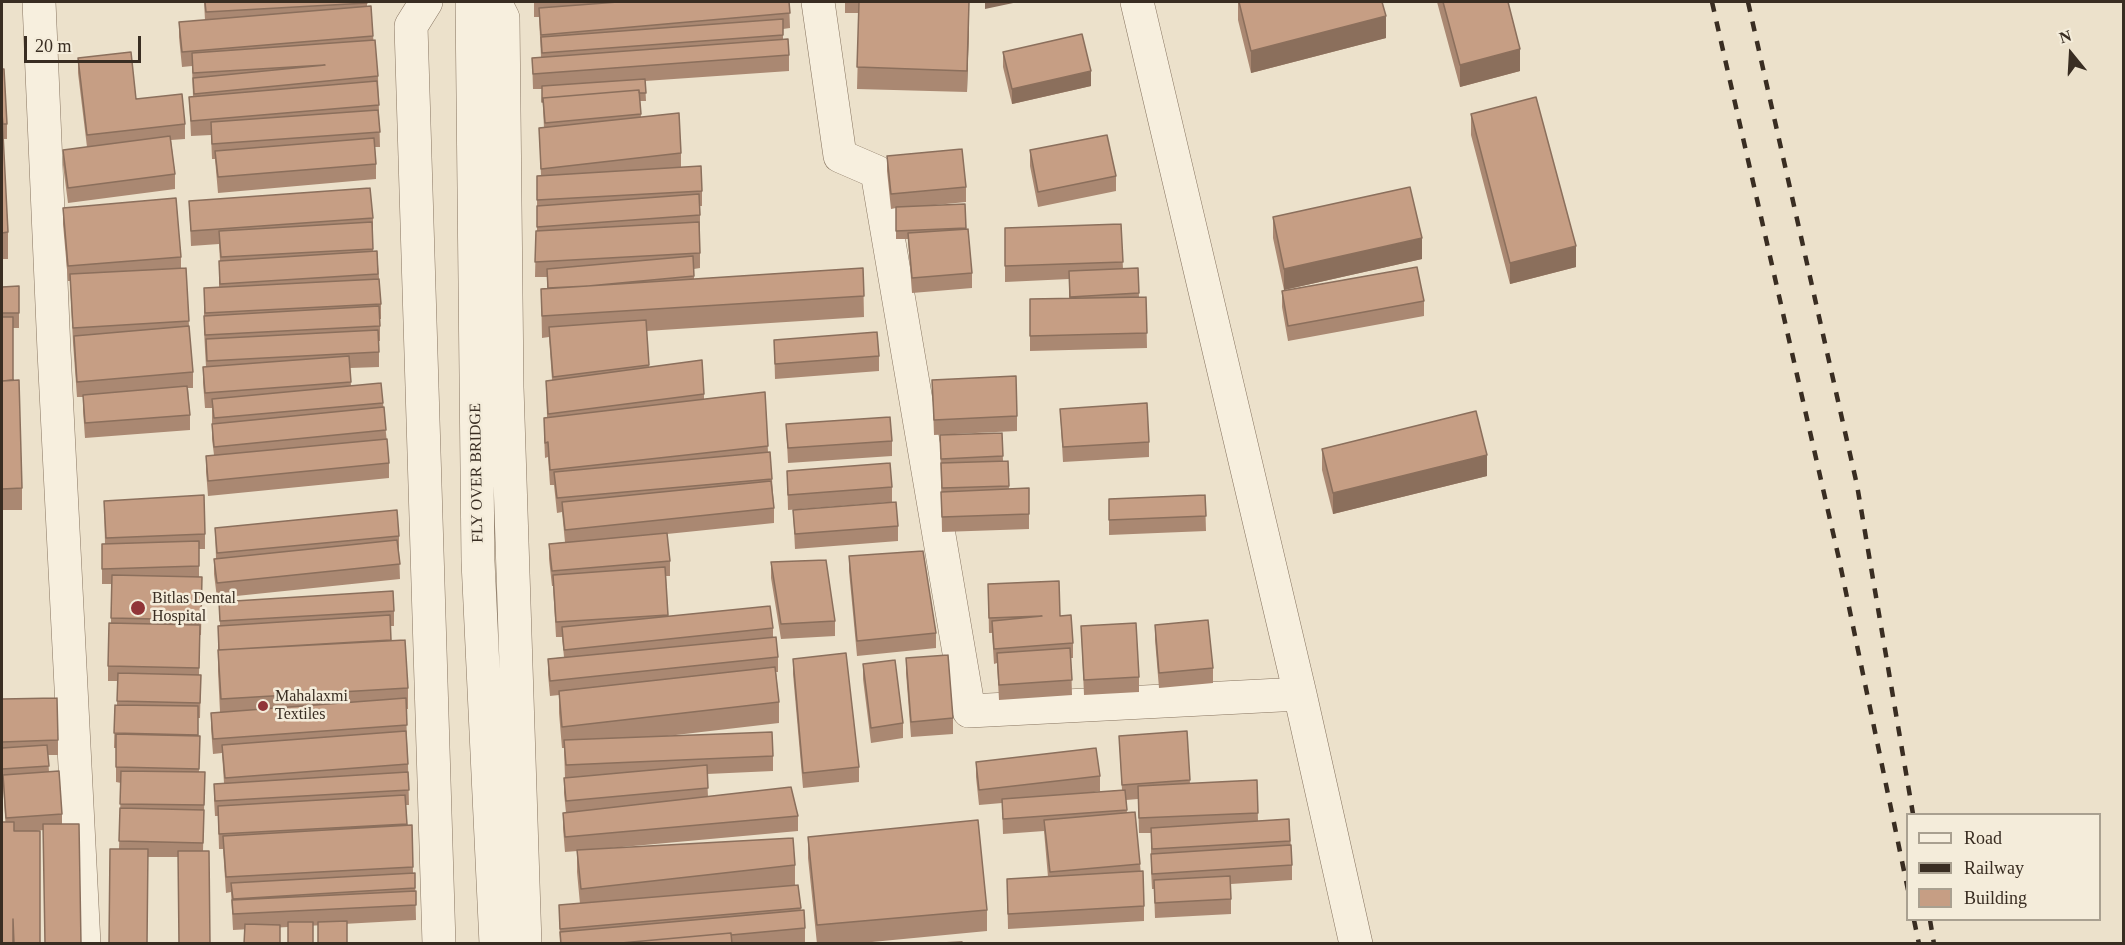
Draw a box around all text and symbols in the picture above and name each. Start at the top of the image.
scale bar [27,24,144,62]
north arrow [2041,24,2101,84]
text: N [2057,27,2073,46]
text: 20 m [35,36,72,56]
street label: FLY OVER BRIDGE [466,403,488,543]
place label: Bitlas Dental Hospital [152,589,236,627]
marker: Bitlas Dental Hospital [129,599,147,617]
place label: Mahalaxmi Textiles [275,687,348,725]
marker: Mahalaxmi Textiles [256,699,270,713]
legend [1906,813,2101,921]
text: Road [1964,828,2002,848]
text: Railway [1964,858,2024,878]
text: Building [1964,888,2027,908]

